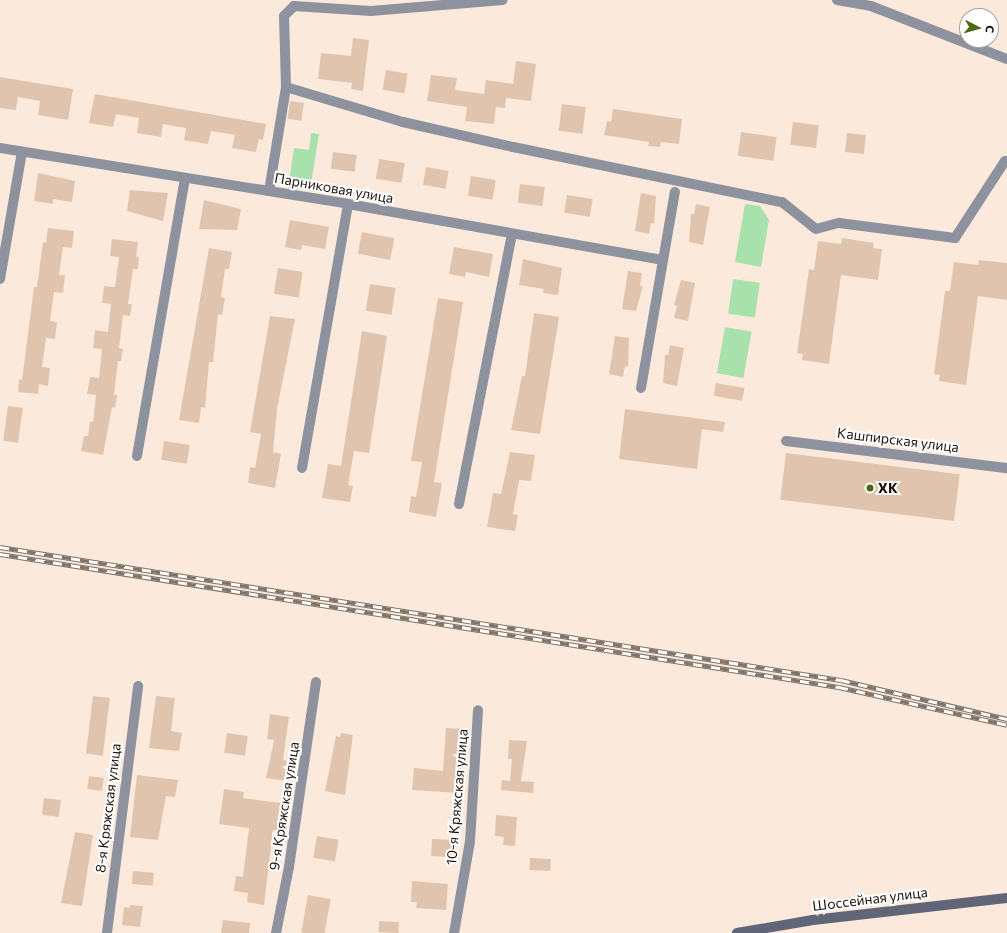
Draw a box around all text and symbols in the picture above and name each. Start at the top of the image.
north arrow [959,8,999,48]
text: С [984,25,997,34]
street label: Парниковая улица [273,169,395,207]
street label: Кашпирская улица [836,424,960,456]
place label: ХК [878,480,898,496]
marker: ХК [865,483,875,493]
street label: 10-я Кряжская улица [443,728,471,866]
street label: 9-я Кряжская улица [266,740,302,872]
street label: 8-я Кряжская улица [92,742,124,874]
street label: Шоссейная улица [811,884,929,914]

